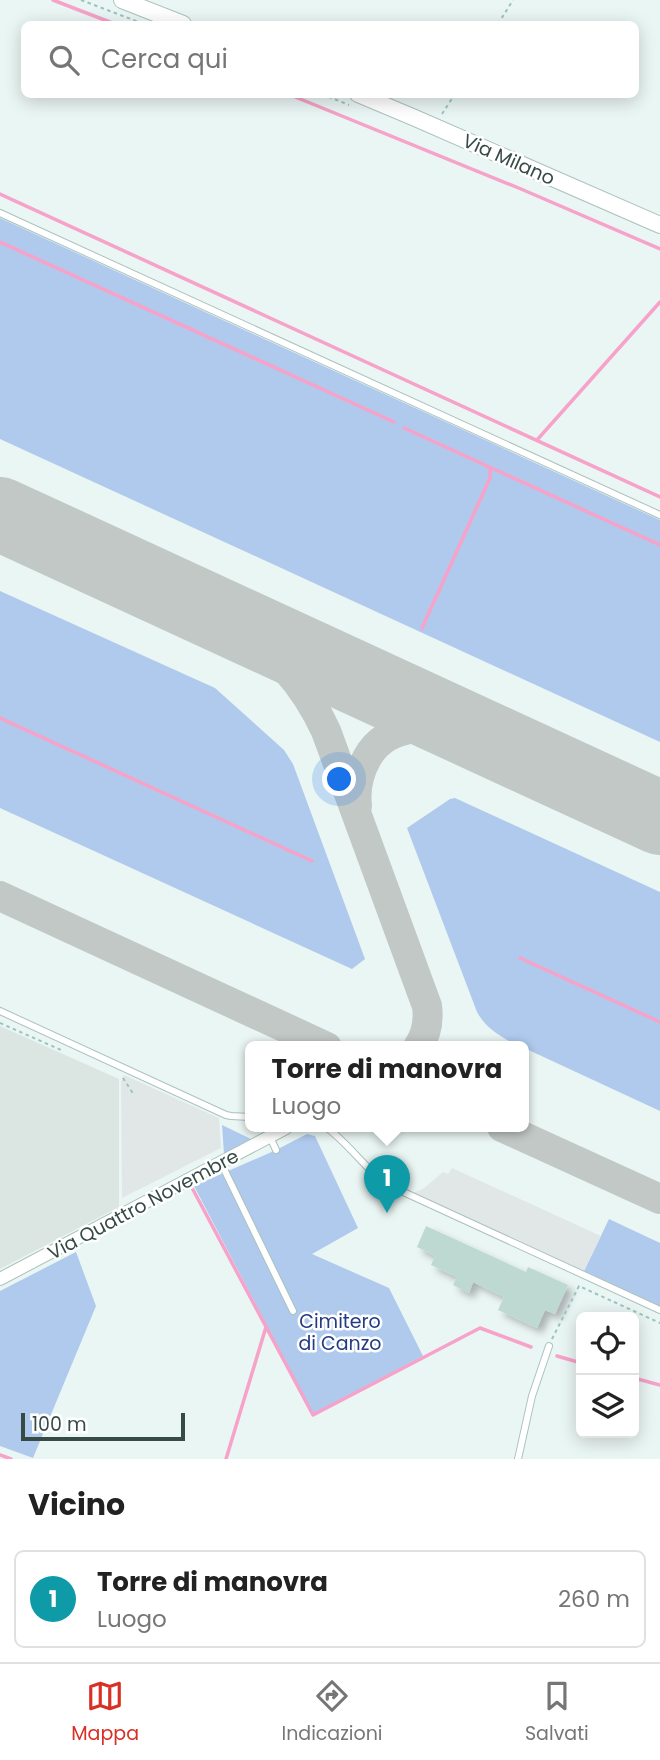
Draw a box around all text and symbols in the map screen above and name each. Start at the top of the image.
search box [21,21,639,98]
icon: search [45,41,83,79]
text: Cerca qui [101,41,228,77]
street label: Via Milano [458,127,559,192]
your location [322,762,356,796]
popup [245,1041,529,1132]
text: Torre di manovra [272,1051,502,1087]
text: Luogo [272,1090,341,1122]
street label: Via Quattro Novembre [43,1143,244,1266]
pin: 1 [364,1155,410,1213]
park label: Cimitero di Canzo [298,1308,382,1357]
map controls [576,1312,639,1438]
button: locate [576,1312,639,1375]
button: layers [576,1375,639,1438]
scale bar [21,1410,186,1442]
text: 100 m [32,1411,87,1438]
text: Vicino [28,1483,125,1526]
text: Torre di manovra [97,1564,328,1600]
text: 1 [49,1583,57,1615]
text: 260 m [558,1583,630,1615]
text: Luogo [97,1603,167,1635]
tab: Mappa [71,1677,139,1748]
tab: Indicazioni [281,1677,383,1748]
tab: Salvati [525,1677,589,1748]

